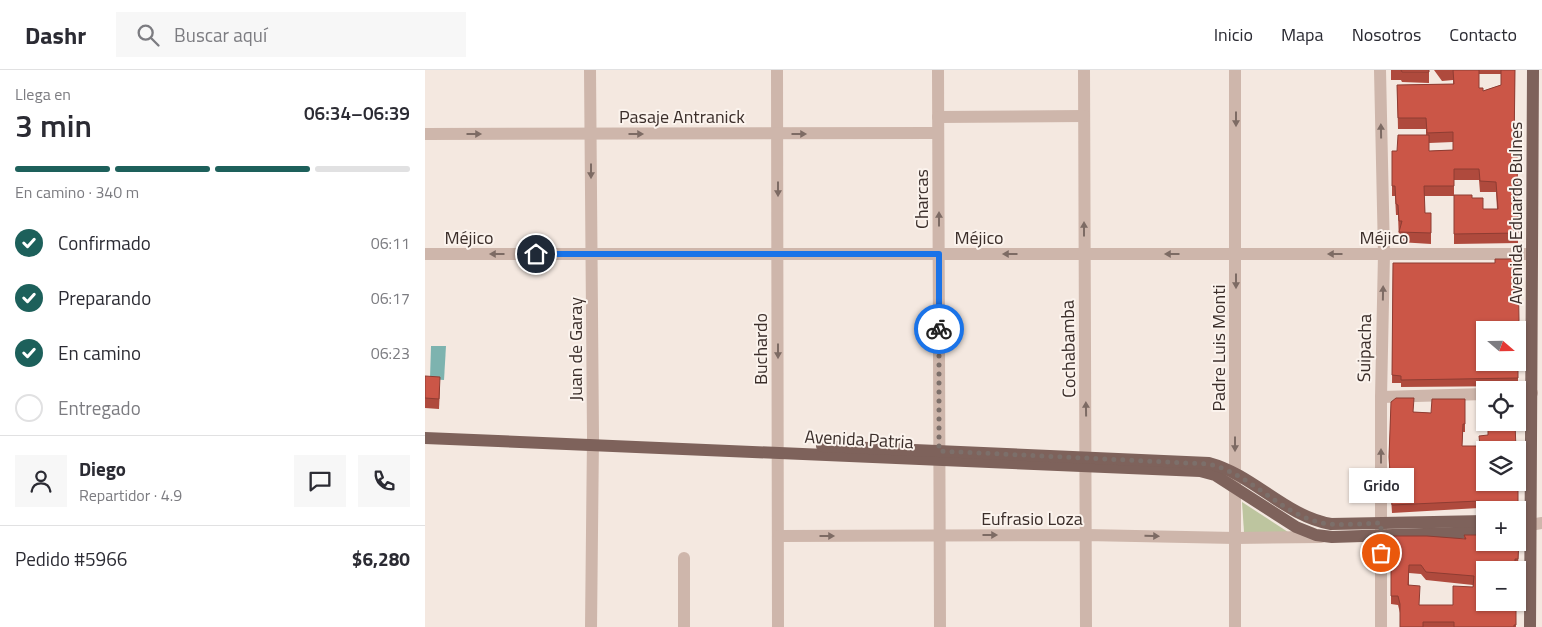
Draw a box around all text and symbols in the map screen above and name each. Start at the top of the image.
search box [116,12,466,57]
text: Dashr [25,17,86,53]
text: Buscar aquí [174,20,267,49]
icon: search [134,21,162,49]
text: Inicio [1214,21,1253,48]
text: Mapa [1281,21,1324,48]
text: Nosotros [1352,21,1421,48]
text: Contacto [1449,21,1517,48]
text: Llega en [15,82,71,106]
text: 06:34–06:39 [304,98,410,127]
text: 3 min [15,101,92,149]
street label: Pasaje Antranick [619,103,745,130]
one-way arrow [1232,111,1240,127]
street label: Avenida Eduardo Bulnes [1502,122,1529,304]
one-way arrow [1377,123,1385,139]
one-way arrow [466,130,482,138]
one-way arrow [628,130,644,138]
one-way arrow [791,130,807,138]
one-way arrow [587,163,595,179]
street label: Charcas [908,169,935,229]
text: En camino · 340 m [15,180,139,204]
one-way arrow [774,181,782,197]
one-way arrow [934,211,942,227]
one-way arrow [1080,221,1088,237]
street label: Méjico [444,224,494,251]
street label: Méjico [954,224,1004,251]
street label: Méjico [1359,224,1409,251]
text: Confirmado [58,228,151,257]
icon: check [15,229,43,257]
text: 06:11 [371,231,410,255]
pin [515,233,557,275]
icon: home [522,240,550,268]
one-way arrow [489,250,505,258]
one-way arrow [1002,250,1018,258]
one-way arrow [1164,250,1180,258]
one-way arrow [1327,250,1343,258]
one-way arrow [1232,273,1240,289]
text: Preparando [58,283,151,312]
icon: check [15,284,43,312]
street label: Padre Luis Monti [1205,285,1232,412]
one-way arrow [1379,285,1387,301]
text: 06:17 [371,286,410,310]
street label: Juan de Garay [562,297,589,401]
street label: Cochabamba [1054,300,1082,398]
courier [914,304,964,354]
street label: Buchardo [747,313,774,385]
street label: Suipacha [1350,314,1378,382]
icon: bike [925,315,953,343]
north arrow [1476,321,1526,371]
map controls [1476,321,1526,611]
text: En camino [58,338,141,367]
icon: check [15,339,43,367]
text: 06:23 [371,341,410,365]
one-way arrow [774,343,782,359]
button: locate [1476,381,1526,431]
text: Entregado [58,393,141,422]
one-way arrow [1082,401,1090,417]
street label: Avenida Patria [804,423,914,455]
one-way arrow [1231,436,1239,452]
button: layers [1476,441,1526,491]
one-way arrow [1377,448,1385,464]
text: Diego [79,454,126,483]
button: person [15,455,67,507]
button: chat [294,455,346,507]
button: phone [358,455,410,507]
callout: Grido [1349,468,1413,503]
text: Grido [1363,473,1400,497]
text: Repartidor · 4.9 [79,483,182,507]
button: + [1476,501,1526,551]
street label: Eufrasio Loza [981,505,1083,532]
one-way arrow [982,531,998,539]
one-way arrow [820,532,836,540]
one-way arrow [1145,532,1161,540]
pin [1360,532,1402,574]
icon: bag [1367,539,1395,567]
text: Pedido #5966 [15,544,127,573]
text: $6,280 [352,544,410,573]
button: − [1476,561,1526,611]

